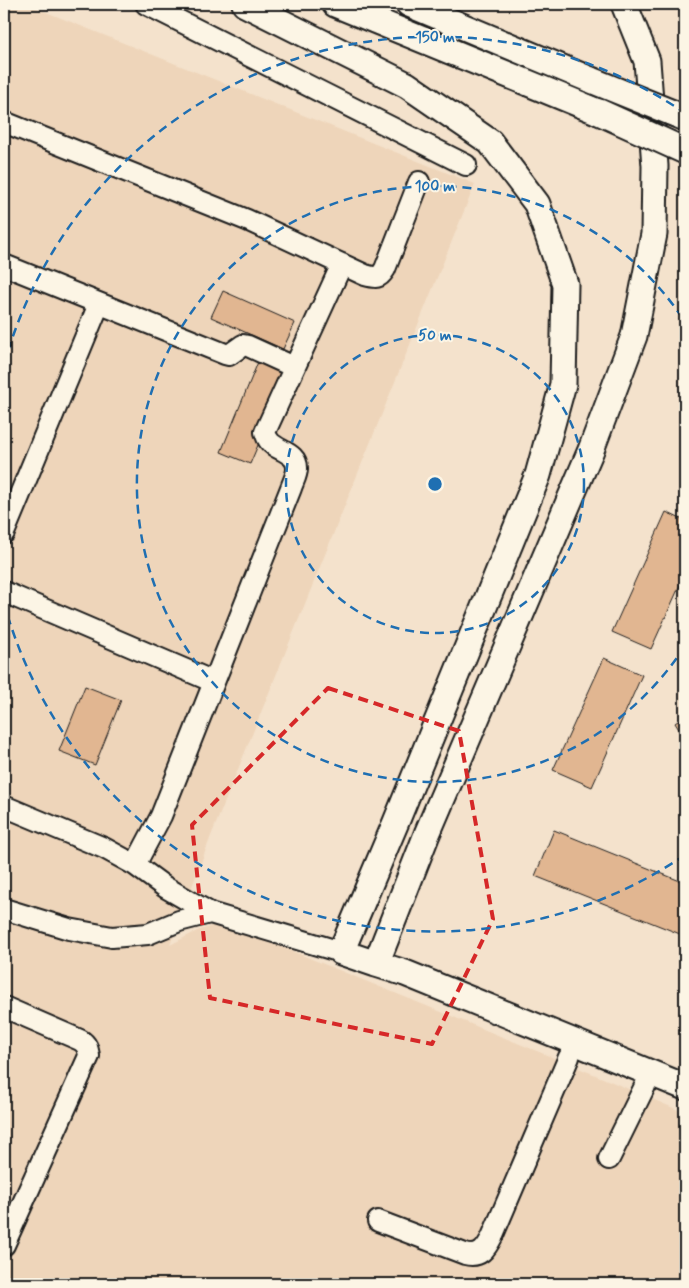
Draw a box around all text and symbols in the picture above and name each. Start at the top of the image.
text: 150 m [415,28,455,48]
text: 100 m [415,177,455,197]
text: 50 m [418,326,452,346]
centre of rings [426,475,444,493]

